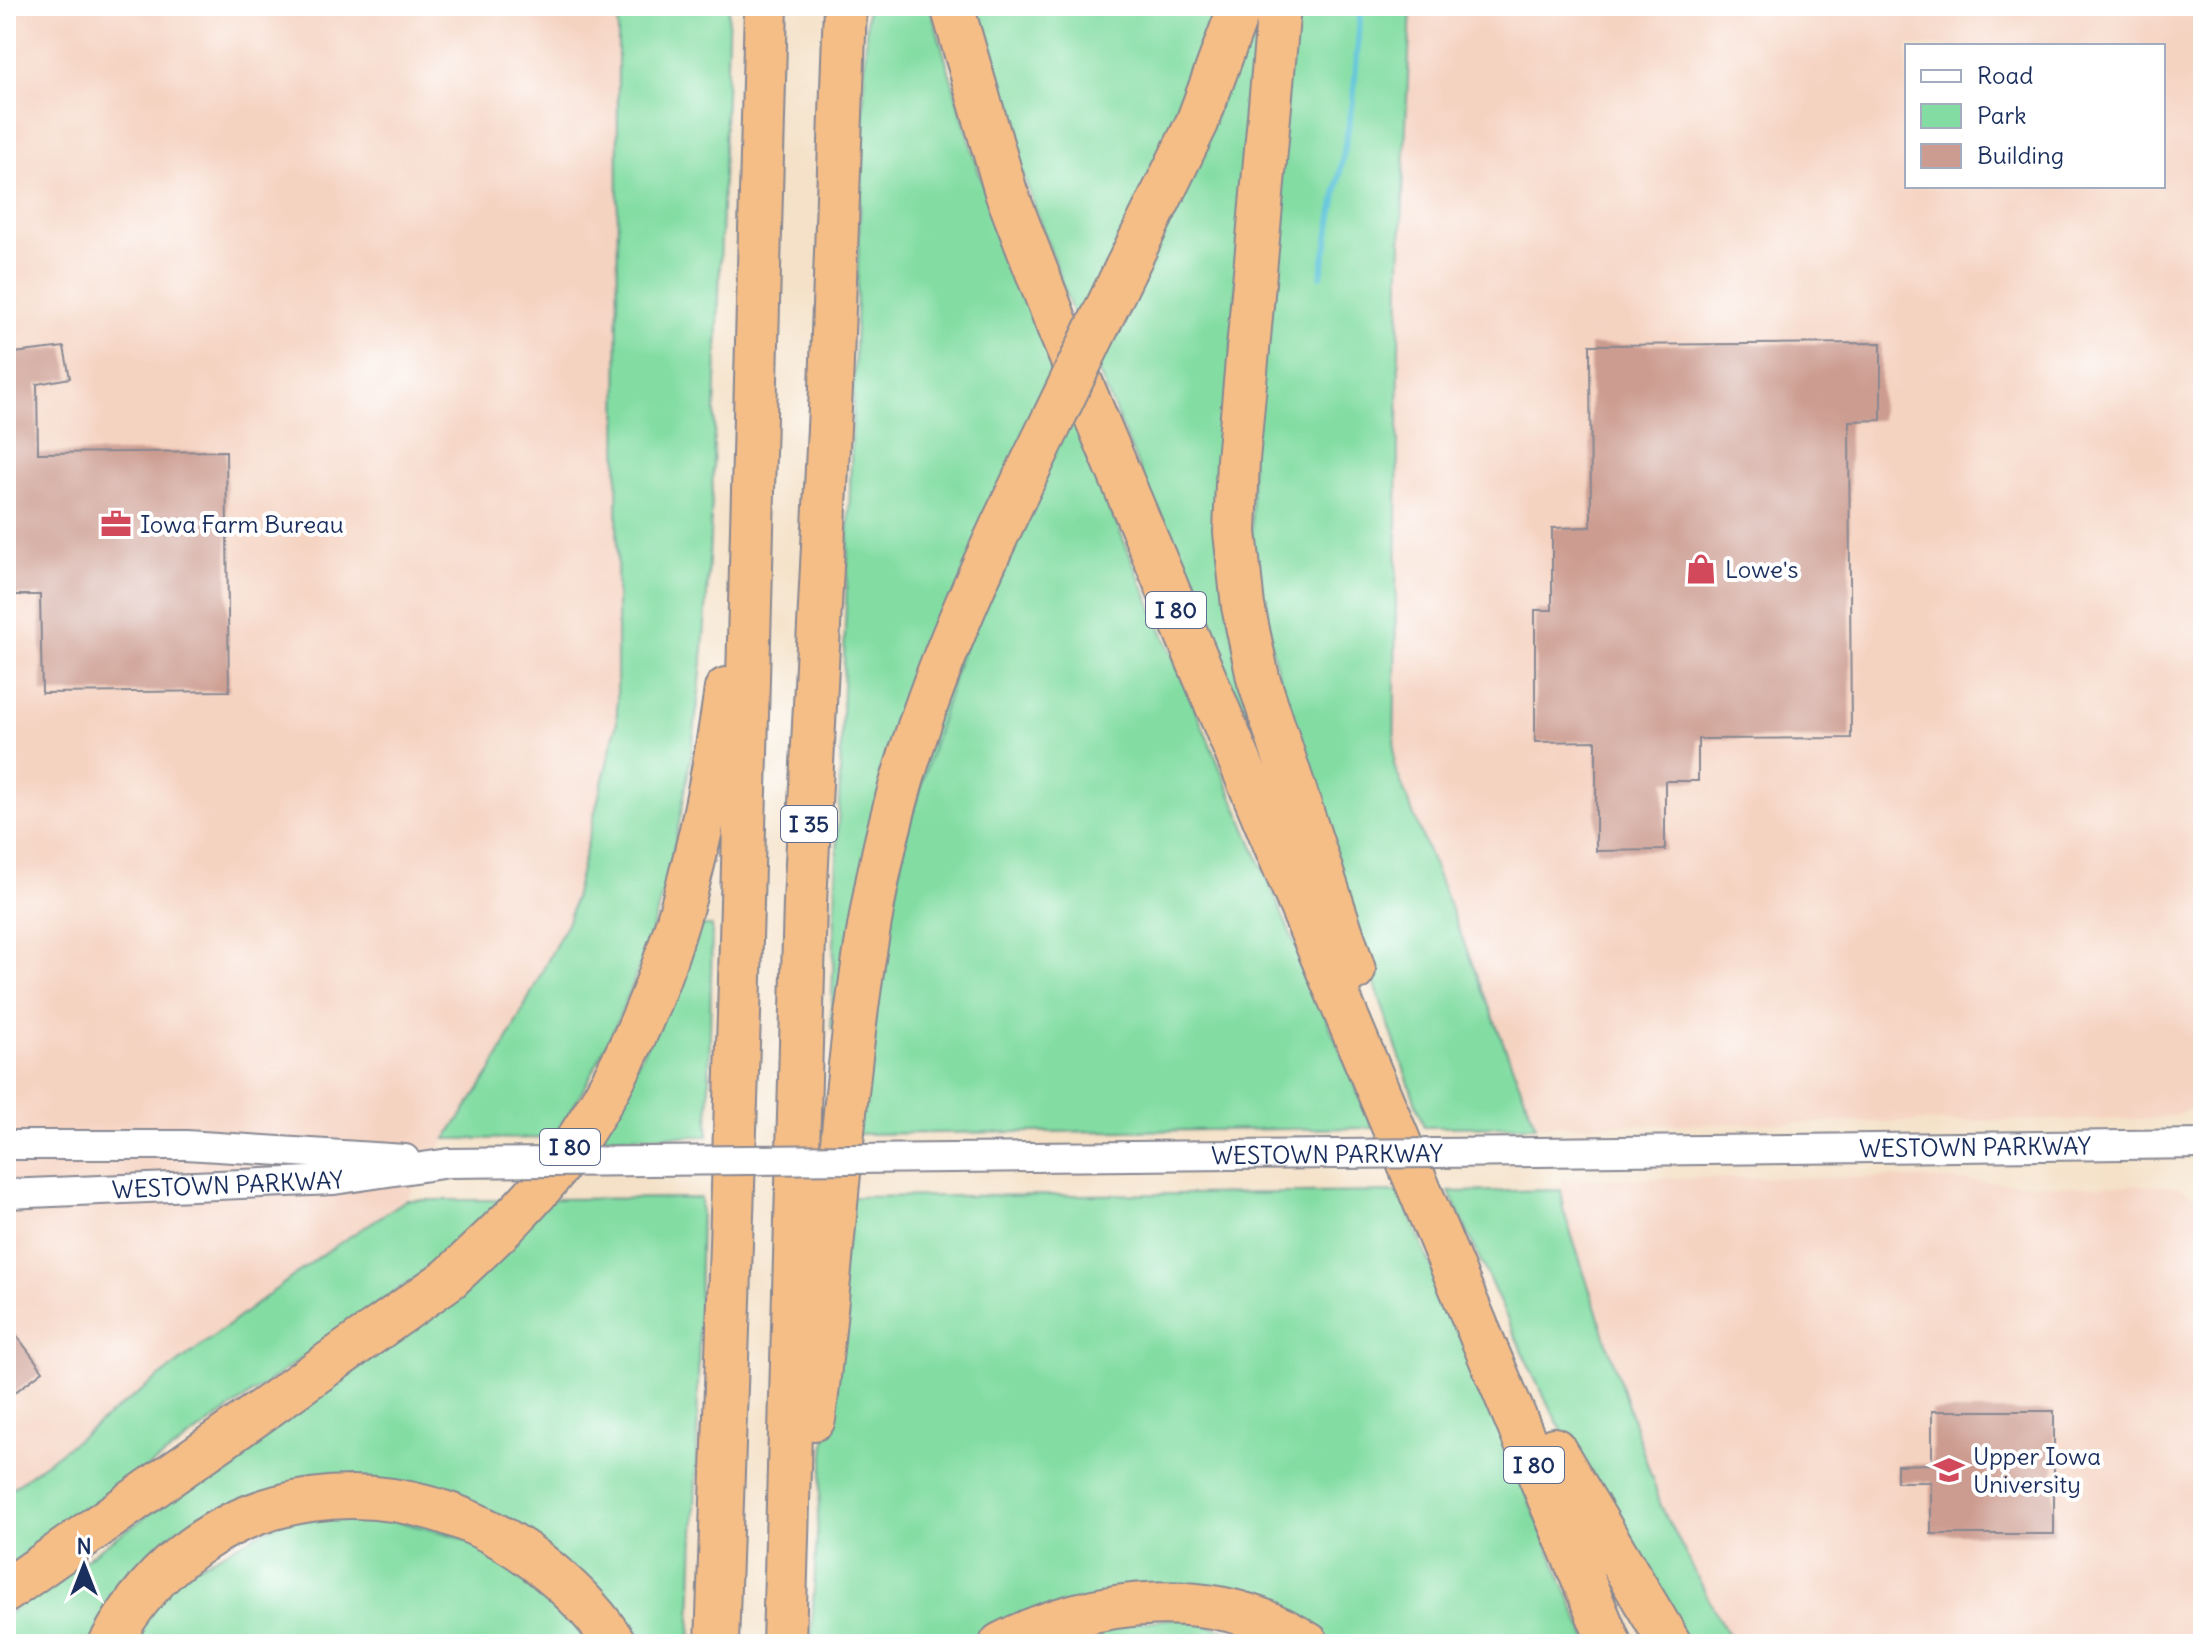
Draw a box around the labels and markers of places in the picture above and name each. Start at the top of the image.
office icon: Iowa Farm Bureau [99,507,133,541]
place label: Iowa Farm Bureau [140,509,344,539]
shop icon: Lowe's [1684,552,1718,586]
place label: Lowe's [1725,554,1799,584]
place label: Upper Iowa University [1973,1441,2101,1499]
school or university icon: Upper Iowa University [1932,1453,1966,1487]

